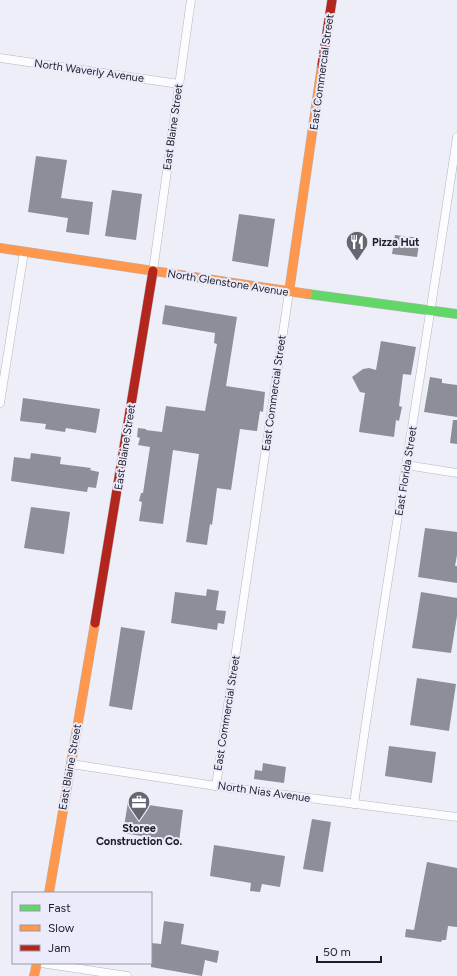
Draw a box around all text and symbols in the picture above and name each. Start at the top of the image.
street label: East Commercial Street [307,13,337,131]
street label: North Waverly Avenue [33,57,145,85]
street label: East Blaine Street [161,83,185,171]
restaurant icon: Pizza Hut [344,229,370,262]
place label: Pizza Hut [372,236,420,249]
street label: North Glenstone Avenue [167,267,289,299]
street label: East Commercial Street [259,334,289,452]
street label: East Blaine Street [112,403,138,491]
street label: East Florida Street [392,425,420,517]
street label: East Commercial Street [211,654,243,772]
street label: East Blaine Street [56,723,84,811]
street label: North Nias Avenue [217,779,311,805]
office icon: Storee Construction Co. [126,789,152,822]
place label: Storee Construction Co. [96,822,182,848]
legend [12,892,152,964]
text: Fast [48,901,71,915]
text: Slow [48,921,75,935]
scale bar [317,938,381,964]
text: Jam [48,941,71,955]
text: 50 m [323,945,351,959]

